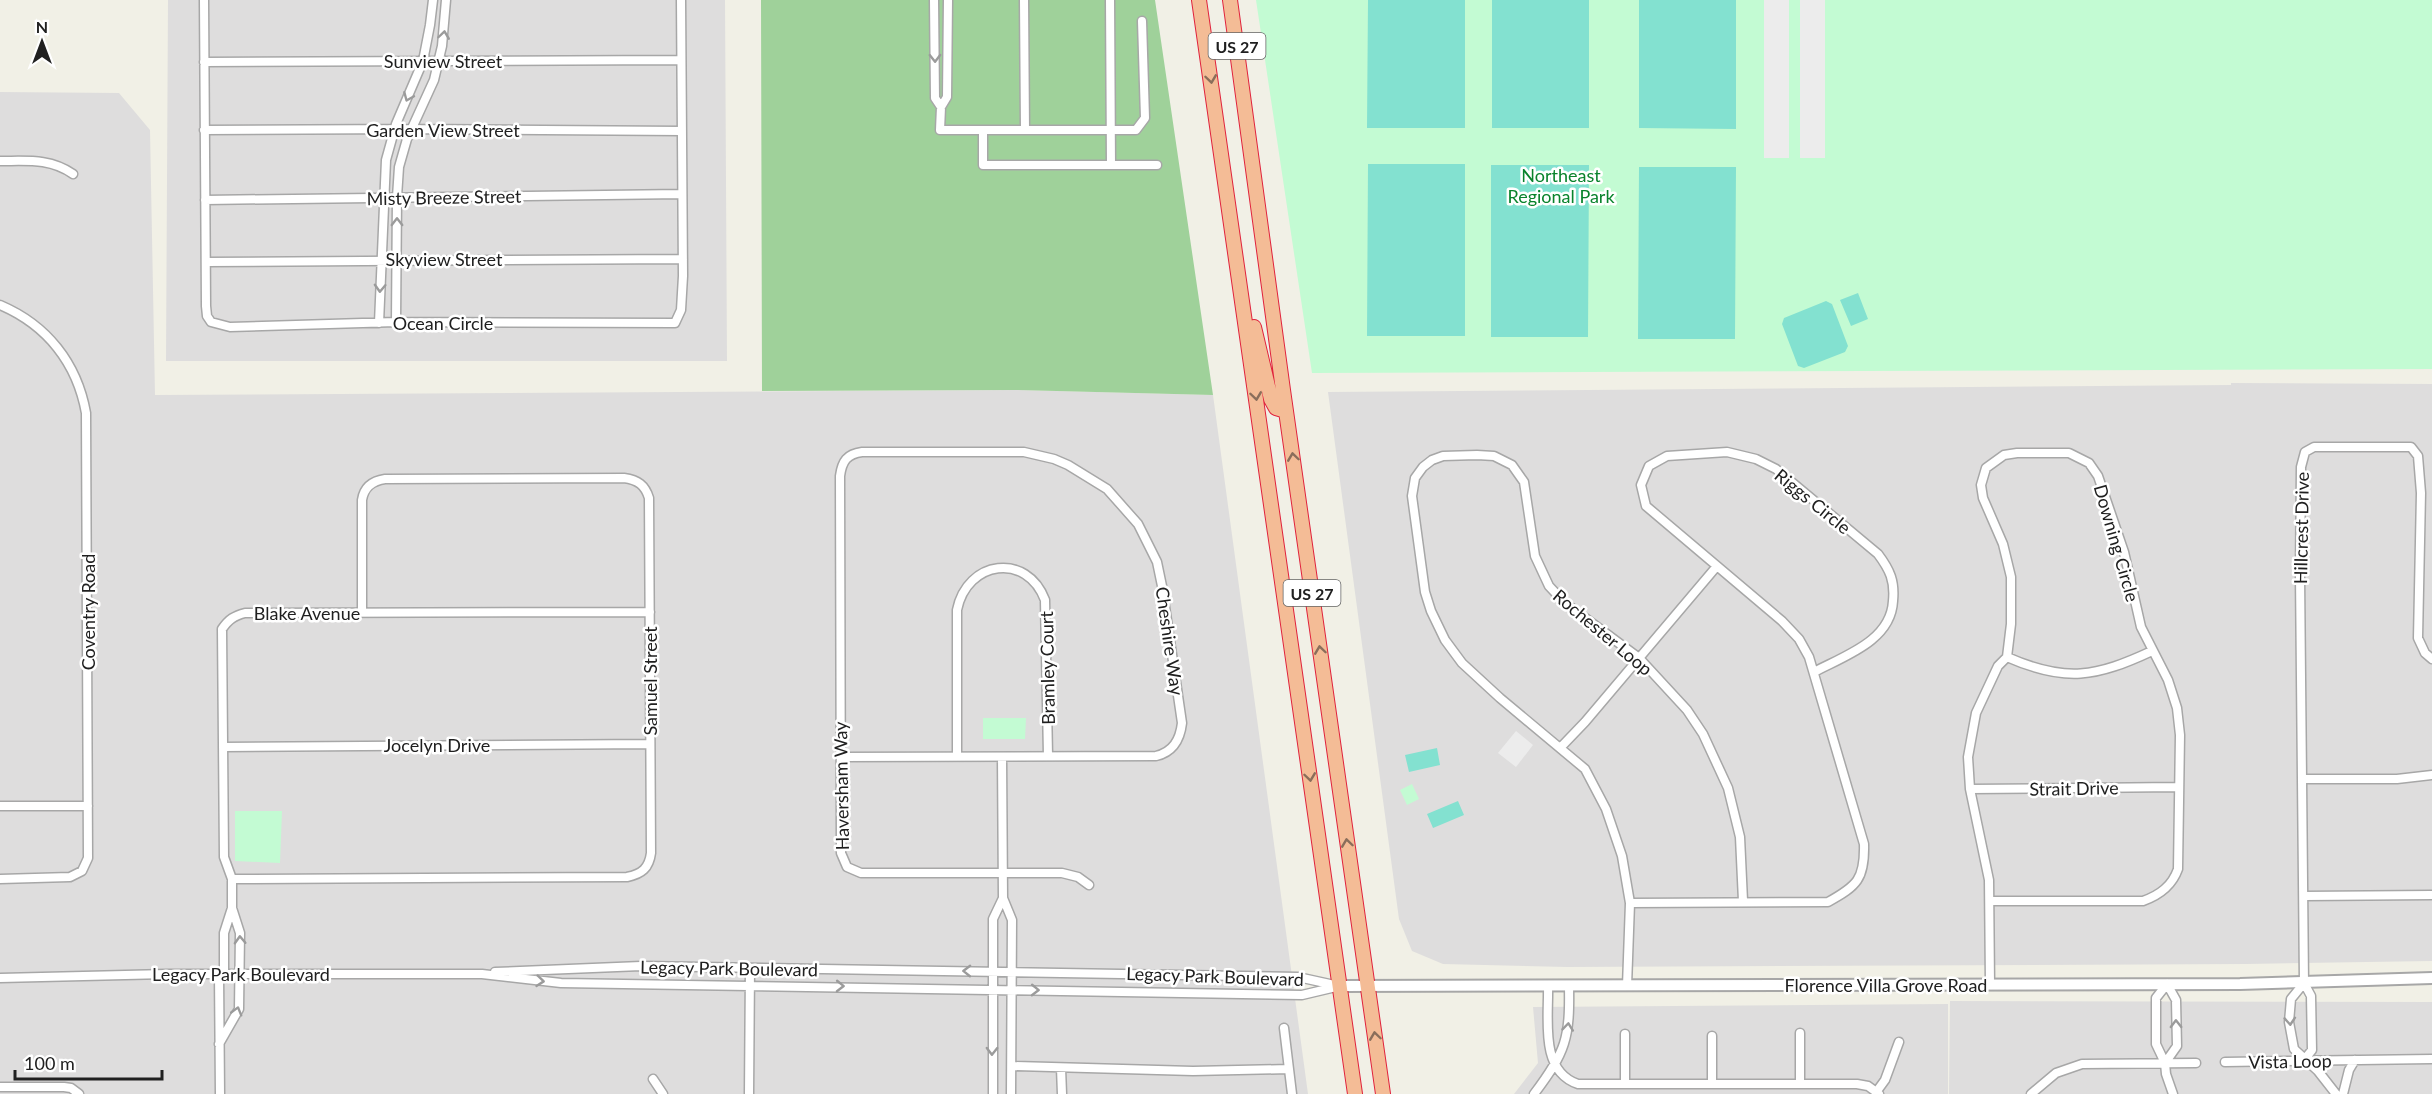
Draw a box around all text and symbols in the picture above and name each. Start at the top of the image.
north arrow [12,12,72,72]
text: N [36,17,48,36]
one-way arrow [437,31,449,40]
road number: US 27 [1208,33,1266,59]
street label: Sunview Street [384,50,503,72]
one-way arrow [928,54,941,63]
one-way arrow [1204,74,1216,83]
one-way arrow [403,90,415,101]
street label: Garden View Street [366,119,520,141]
park label: Northeast Regional Park [1507,164,1615,207]
street label: Misty Breeze Street [366,185,522,209]
one-way arrow [391,217,403,226]
street label: Skyview Street [386,248,503,270]
one-way arrow [374,283,387,292]
street label: Ocean Circle [393,312,493,334]
one-way arrow [1250,392,1262,401]
one-way arrow [1287,452,1299,462]
street label: Riggs Circle [1771,464,1855,538]
street label: Hillcrest Drive [2289,472,2313,584]
street label: Downing Circle [2090,482,2144,604]
street label: Coventry Road [77,554,99,670]
road number: US 27 [1284,580,1340,606]
street label: Rochester Loop [1549,584,1657,680]
street label: Cheshire Way [1151,585,1189,697]
street label: Blake Avenue [254,602,360,624]
street label: Bramley Court [1035,610,1059,725]
street label: Samuel Street [639,626,661,736]
one-way arrow [1314,645,1326,655]
street label: Haversham Way [829,721,853,851]
street label: Jocelyn Drive [384,734,490,756]
one-way arrow [1304,772,1316,781]
street label: Strait Drive [2029,776,2119,800]
one-way arrow [1342,838,1354,848]
one-way arrow [233,936,246,945]
street label: Legacy Park Boulevard [640,955,818,981]
street label: Legacy Park Boulevard [1126,962,1304,990]
street label: Legacy Park Boulevard [152,963,330,985]
one-way arrow [963,965,972,977]
one-way arrow [535,974,544,987]
street label: Florence Villa Grove Road [1785,974,1987,996]
one-way arrow [835,980,844,992]
one-way arrow [1030,983,1039,996]
one-way arrow [229,1006,242,1016]
one-way arrow [2283,1017,2296,1026]
one-way arrow [2170,1020,2183,1029]
one-way arrow [1562,1022,1574,1031]
one-way arrow [1369,1031,1381,1041]
scale bar [15,1043,162,1081]
one-way arrow [986,1046,998,1055]
street label: Vista Loop [2248,1049,2332,1073]
text: 100 m [24,1052,75,1074]

